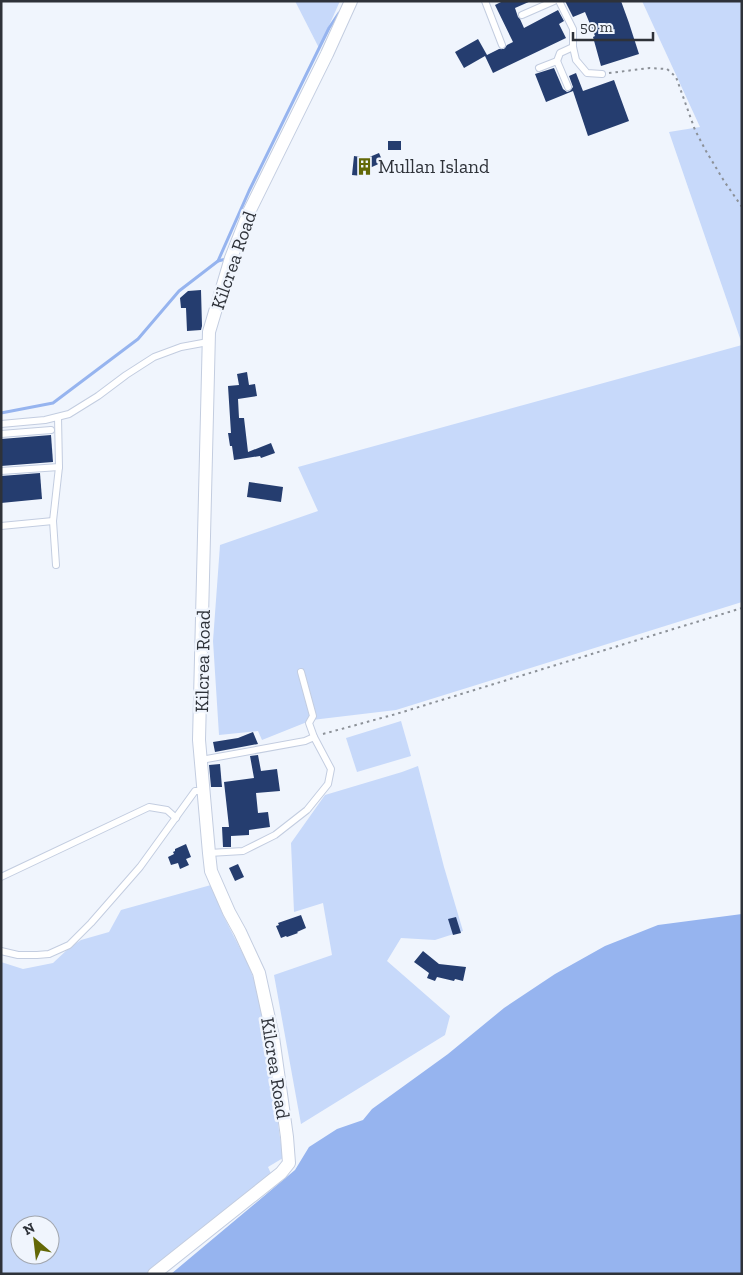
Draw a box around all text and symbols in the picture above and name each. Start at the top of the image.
scale bar [573,10,653,42]
text: 50 m [580,18,613,36]
place label: Mullan Island [378,155,490,178]
building icon: Mullan Island [354,156,374,176]
street label: Kilcrea Road [206,207,261,312]
street label: Kilcrea Road [190,609,215,713]
street label: Kilcrea Road [256,1016,295,1121]
north arrow [10,1215,60,1265]
text: N [20,1219,38,1239]

